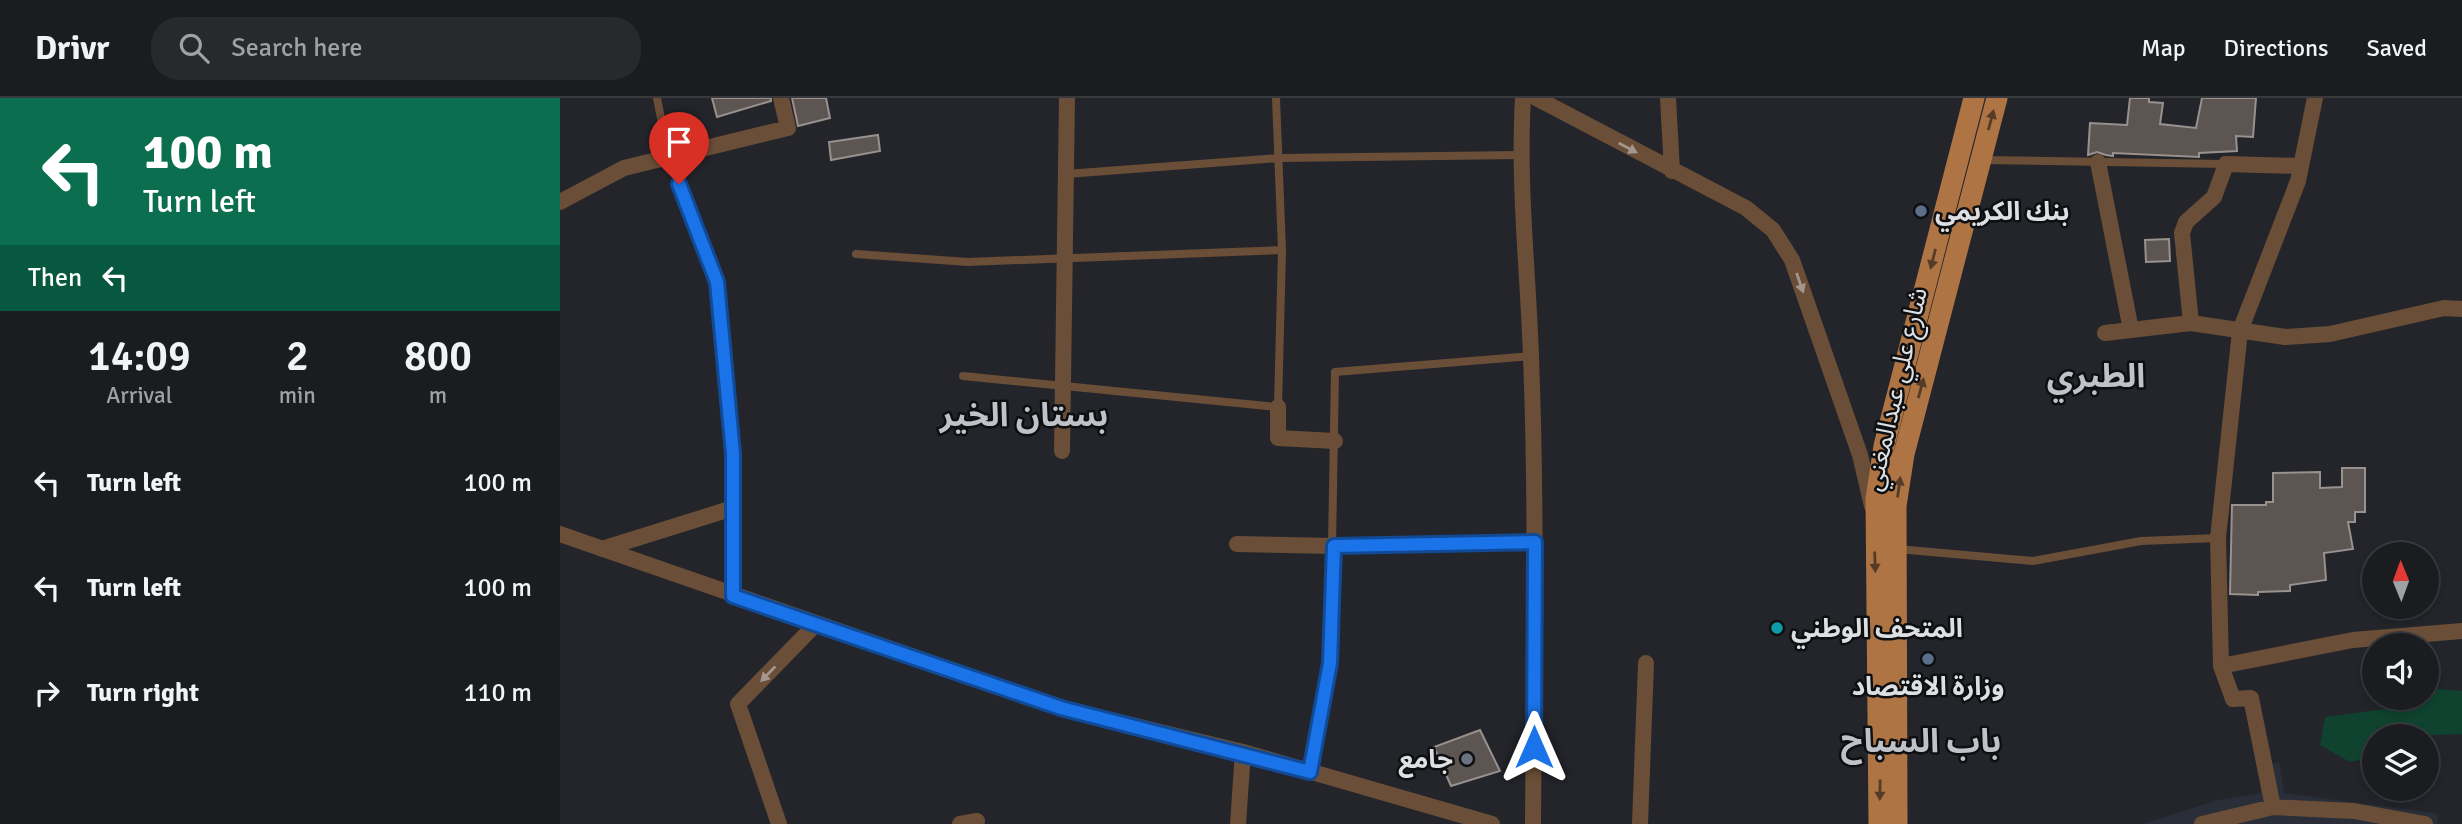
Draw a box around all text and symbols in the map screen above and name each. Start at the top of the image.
search box [151,17,641,80]
text: Drivr [35,28,109,69]
icon: search [175,29,213,67]
text: Search here [231,32,362,64]
text: Map [2141,33,2186,63]
text: Directions [2224,33,2329,63]
text: Saved [2367,33,2427,63]
one-way arrow [1986,109,1997,131]
pin [649,112,709,184]
text: 100 m [143,122,273,182]
icon: arrive [660,123,698,161]
icon: left [28,126,119,217]
one-way arrow [1618,143,1638,154]
text: Turn left [143,182,256,221]
place label: بنك الكريمي [1935,196,2070,232]
marker: بنك الكريمي [1913,203,1929,219]
one-way arrow [1927,248,1938,270]
icon: left [96,259,134,297]
text: Then [28,262,82,294]
one-way arrow [1795,273,1806,294]
street label: شارع علي عبدالمغني [1857,285,1938,495]
text: 14:09 [88,331,191,382]
text: 2 [286,331,309,382]
text: 800 [404,331,472,382]
district label: الطبري [2047,356,2145,403]
one-way arrow [1916,376,1927,398]
text: Arrival [106,381,172,410]
text: min [279,381,316,410]
text: m [429,381,447,410]
district label: بستان الخير [938,395,1108,436]
icon: left [28,464,66,502]
text: Turn left [87,467,181,499]
text: 100 m [463,467,532,499]
one-way arrow [1893,475,1904,497]
north arrow [2362,542,2440,620]
map controls [2362,542,2439,801]
one-way arrow [1870,552,1881,574]
icon: left [28,569,66,607]
text: Turn left [87,572,181,604]
text: 100 m [463,572,532,604]
place label: المتحف الوطني [1791,613,1963,649]
marker: المتحف الوطني [1769,620,1785,636]
button: sound [2362,633,2439,710]
marker: وزارة الاقتصاد [1920,651,1936,667]
one-way arrow [759,665,776,682]
place label: وزارة الاقتصاد [1852,671,2004,703]
icon: right [28,674,66,712]
text: Turn right [87,677,199,709]
text: 110 m [463,677,532,709]
position arrow [1497,710,1571,784]
district label: باب السباح [1841,721,2001,765]
button: layers [2362,724,2439,801]
place label: جامع [1398,744,1453,778]
marker: جامع [1459,751,1475,767]
one-way arrow [1874,779,1886,801]

